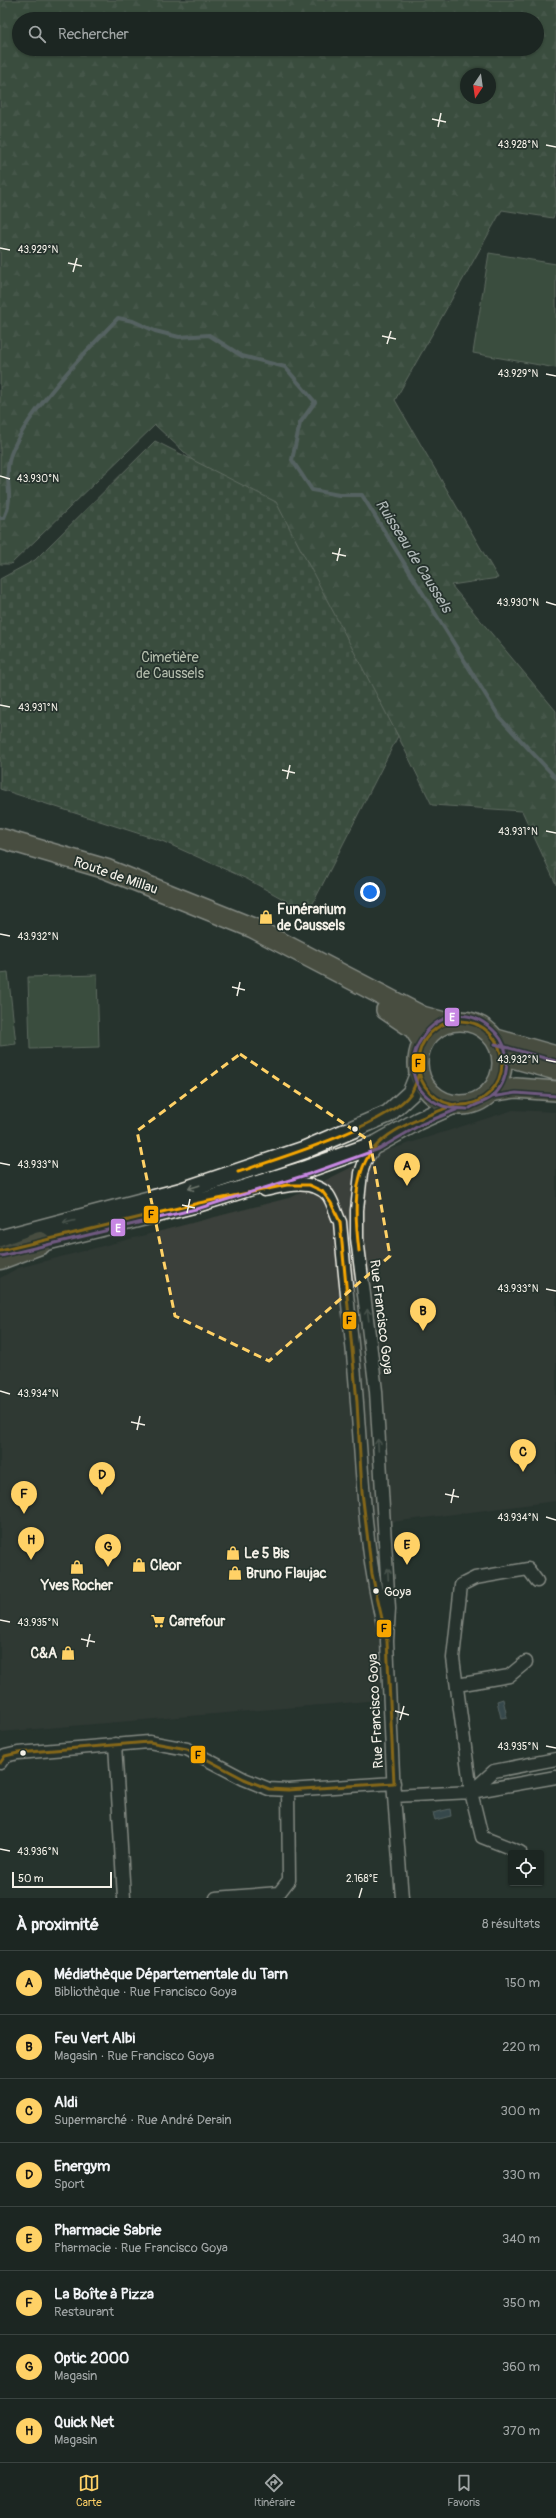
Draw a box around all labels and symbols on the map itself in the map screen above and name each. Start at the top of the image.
north arrow [460,68,496,104]
text: 43.928°N [498,139,538,151]
text: 43.929°N [18,244,59,256]
text: 43.929°N [498,368,539,380]
text: 43.930°N [17,473,59,485]
water label: Ruisseau de Caussels [371,496,457,618]
text: 43.930°N [497,597,539,609]
park label: Cimetière de Caussels [136,649,205,682]
text: 43.931°N [18,702,58,714]
text: 43.931°N [498,826,538,838]
street label: Route de Millau [72,853,160,898]
your location [360,882,380,902]
place label: Funérarium de Caussels [277,901,346,934]
shop icon: Funérarium de Caussels [258,909,274,925]
text: 43.932°N [17,931,59,943]
line badge: E [444,1007,460,1027]
text: E [449,1011,455,1024]
line badge: F [411,1053,426,1073]
text: 43.932°N [497,1054,539,1066]
text: F [415,1057,422,1070]
unlabelled marker [350,1124,360,1134]
pin: A [394,1153,420,1186]
text: 43.933°N [17,1159,59,1171]
one-way arrow [188,1184,201,1191]
line badge: F [143,1205,159,1224]
text: F [148,1208,155,1221]
line badge: E [110,1218,126,1237]
one-way arrow [63,1219,76,1226]
text: E [115,1222,121,1235]
street label: Rue Francisco Goya [366,1259,397,1375]
text: 43.933°N [497,1283,539,1295]
pin: B [410,1298,436,1331]
one-way arrow [364,1309,372,1322]
line badge: F [342,1311,357,1330]
text: F [346,1314,353,1327]
text: 43.934°N [17,1388,59,1400]
one-way arrow [375,1439,382,1452]
pin: C [510,1439,536,1472]
pin: D [89,1462,115,1495]
pin: F [11,1481,37,1514]
text: 43.934°N [497,1512,539,1524]
pin: H [18,1527,44,1560]
pin: E [394,1532,420,1565]
pin: G [95,1534,121,1567]
shop icon: Le 5 Bis [225,1545,241,1561]
place label: Le 5 Bis [244,1545,290,1562]
shop icon: Cleor [131,1557,147,1573]
place label: Cleor [150,1557,182,1574]
shop icon: Yves Rocher [69,1559,85,1575]
shop icon: Bruno Flaujac [227,1565,243,1581]
place label: Bruno Flaujac [246,1565,327,1582]
one-way arrow [384,1568,392,1581]
place label: Yves Rocher [40,1577,114,1594]
place label: Goya [384,1584,411,1600]
marker: Goya [371,1586,381,1596]
supermarket icon: Carrefour [150,1613,166,1629]
place label: Carrefour [169,1613,226,1630]
text: 43.935°N [18,1617,59,1629]
line badge: F [376,1619,392,1638]
text: F [381,1622,388,1635]
place label: C&A [31,1645,57,1662]
shop icon: C&A [60,1645,76,1661]
street label: Rue Francisco Goya [364,1653,387,1769]
text: 43.935°N [498,1741,539,1753]
line badge: F [190,1745,206,1764]
unlabelled marker [18,1748,28,1758]
text: F [195,1749,202,1762]
text: 43.936°N [17,1846,59,1858]
scale bar [12,1870,112,1889]
text: 2.168°E [346,1873,378,1885]

